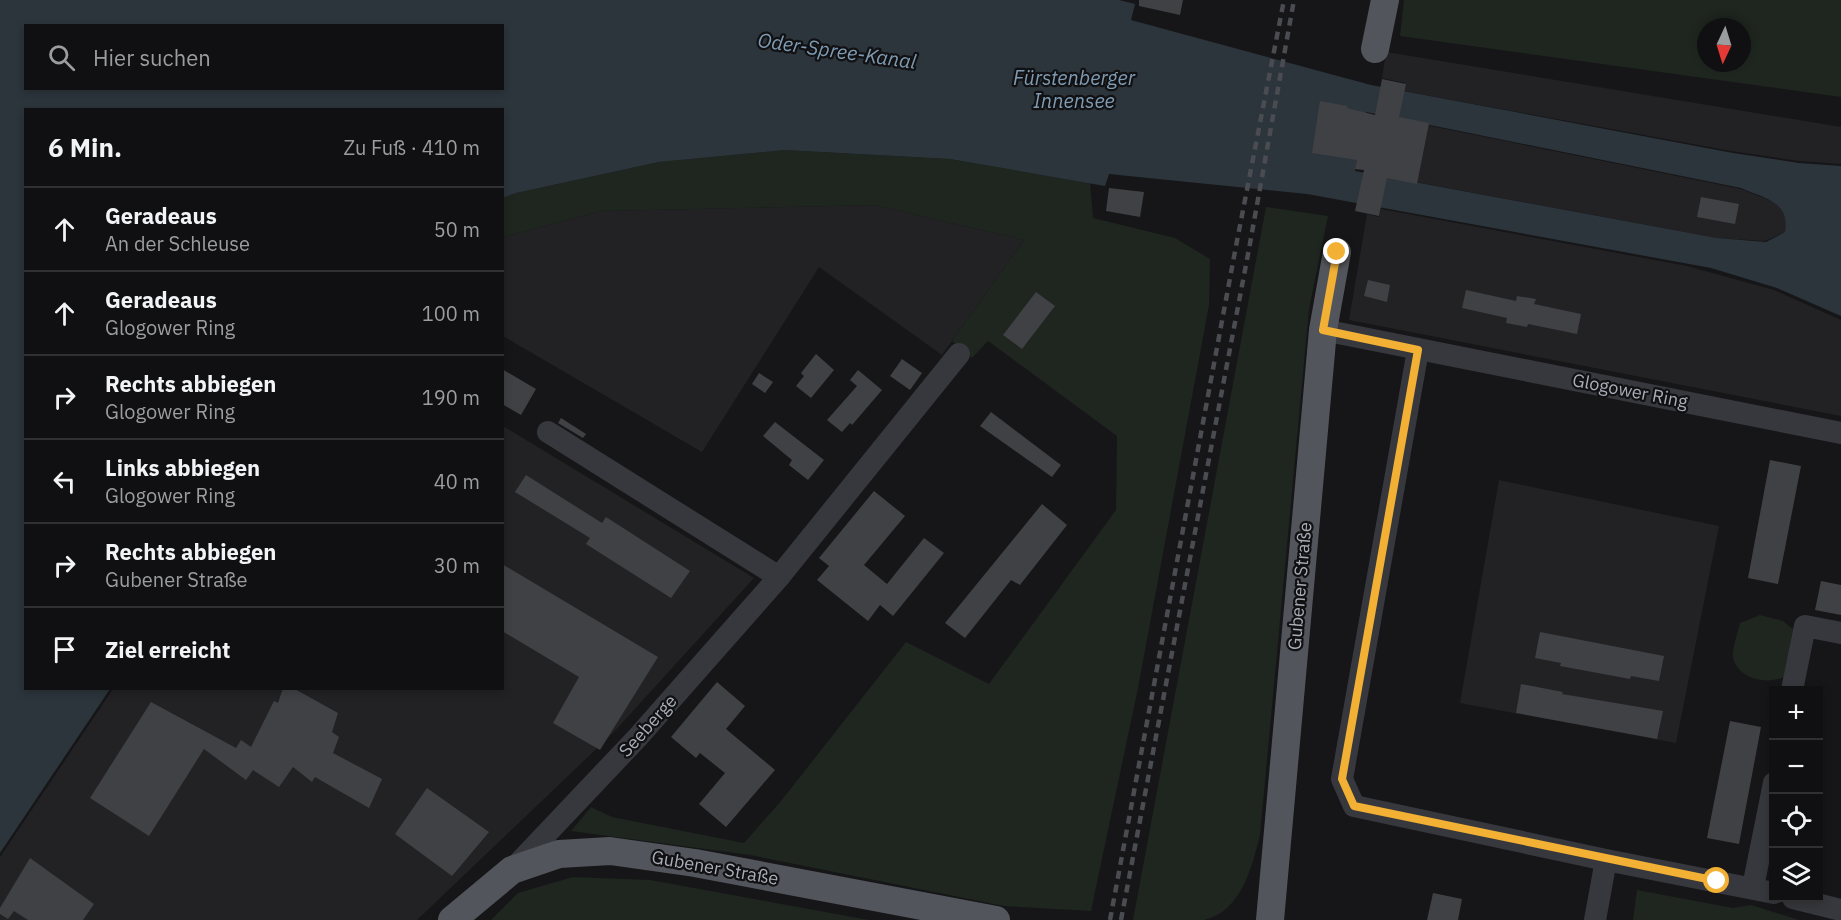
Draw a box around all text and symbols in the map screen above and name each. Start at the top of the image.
north arrow [1697,18,1751,72]
search box [24,24,504,90]
water label: Oder-Spree-Kanal [756,26,919,75]
icon: search [45,41,78,74]
text: Hier suchen [93,43,211,72]
water label: Fürstenberger Innensee [1013,64,1136,114]
text: 6 Min. [48,130,122,164]
text: Zu Fuß · 410 m [343,134,480,161]
text: Geradeaus [105,201,217,230]
icon: ahead [48,213,81,246]
text: 50 m [434,216,480,243]
text: An der Schleuse [105,230,250,257]
route end [1323,238,1349,264]
text: Geradeaus [105,285,217,314]
icon: ahead [48,297,81,330]
text: 100 m [422,300,480,327]
text: Glogower Ring [105,314,235,341]
street label: Glogower Ring [1570,368,1690,413]
text: Rechts abbiegen [105,369,276,398]
icon: right [48,381,81,414]
text: 190 m [422,384,480,411]
text: Glogower Ring [105,398,235,425]
text: Links abbiegen [105,453,260,482]
icon: left [48,465,81,498]
text: 40 m [434,468,480,495]
text: Glogower Ring [105,482,235,509]
street label: Gubener Straße [1282,521,1317,651]
text: Rechts abbiegen [105,537,276,566]
icon: right [48,549,81,582]
text: 30 m [434,552,480,579]
text: Gubener Straße [105,566,248,593]
icon: arrive [48,633,81,666]
text: Ziel erreicht [105,635,230,664]
map controls [1769,686,1823,902]
button: + [1769,686,1823,740]
street label: Seeberge [614,690,682,762]
button: − [1769,740,1823,794]
button: locate [1769,794,1823,848]
street label: Gubener Straße [650,845,780,890]
button: layers [1769,848,1823,902]
route start [1703,867,1729,893]

